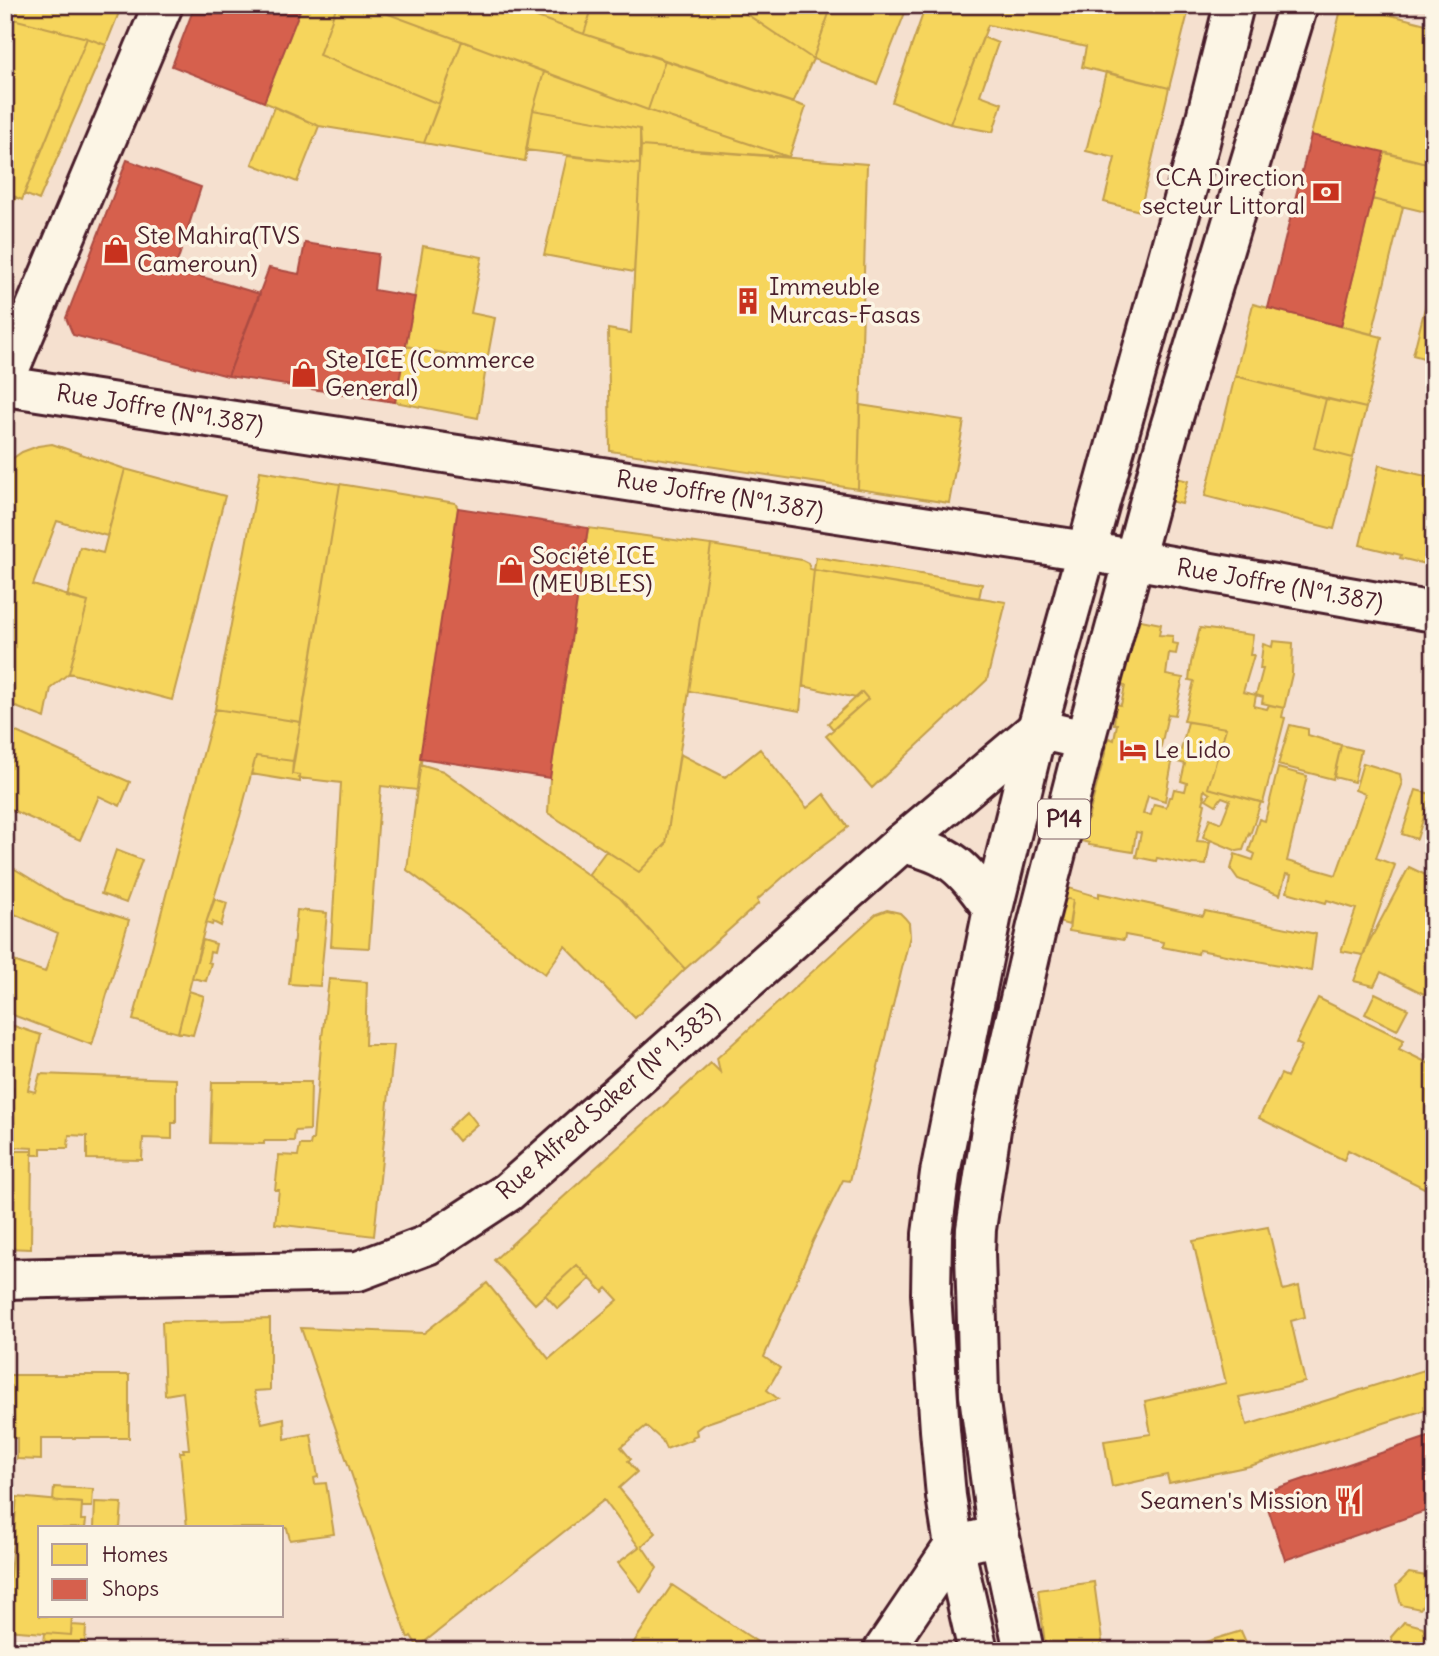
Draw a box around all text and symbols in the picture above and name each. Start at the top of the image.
place label: CCA Direction secteur Littoral [1142,162,1305,220]
bank icon: CCA Direction secteur Littoral [1311,177,1341,207]
place label: Ste Mahira(TVS Cameroun) [137,220,300,278]
shop icon: Ste Mahira(TVS Cameroun) [101,235,131,265]
place label: Immeuble Murcas-Fasas [769,271,920,329]
building icon: Immeuble Murcas-Fasas [733,286,763,316]
place label: Ste ICE (Commerce General) [325,344,535,402]
shop icon: Ste ICE (Commerce General) [289,359,319,389]
street label: Rue Joffre (N°1.387) [54,377,266,439]
street label: Rue Joffre (N°1.387) [614,463,826,525]
place label: Société ICE (MEUBLES) [532,540,656,598]
street label: Rue Joffre (N°1.387) [1174,551,1386,617]
shop icon: Société ICE (MEUBLES) [496,555,526,585]
place label: Le Lido [1154,734,1231,764]
hotel icon: Le Lido [1118,735,1148,765]
road number: P14 [1038,800,1090,838]
street label: Rue Alfred Saker (N° 1.383) [490,995,725,1205]
place label: Seamen's Mission [1140,1485,1328,1515]
restaurant icon: Seamen's Mission [1334,1486,1364,1516]
legend [38,1526,284,1618]
text: Homes [102,1541,168,1568]
text: Shops [102,1575,159,1602]

